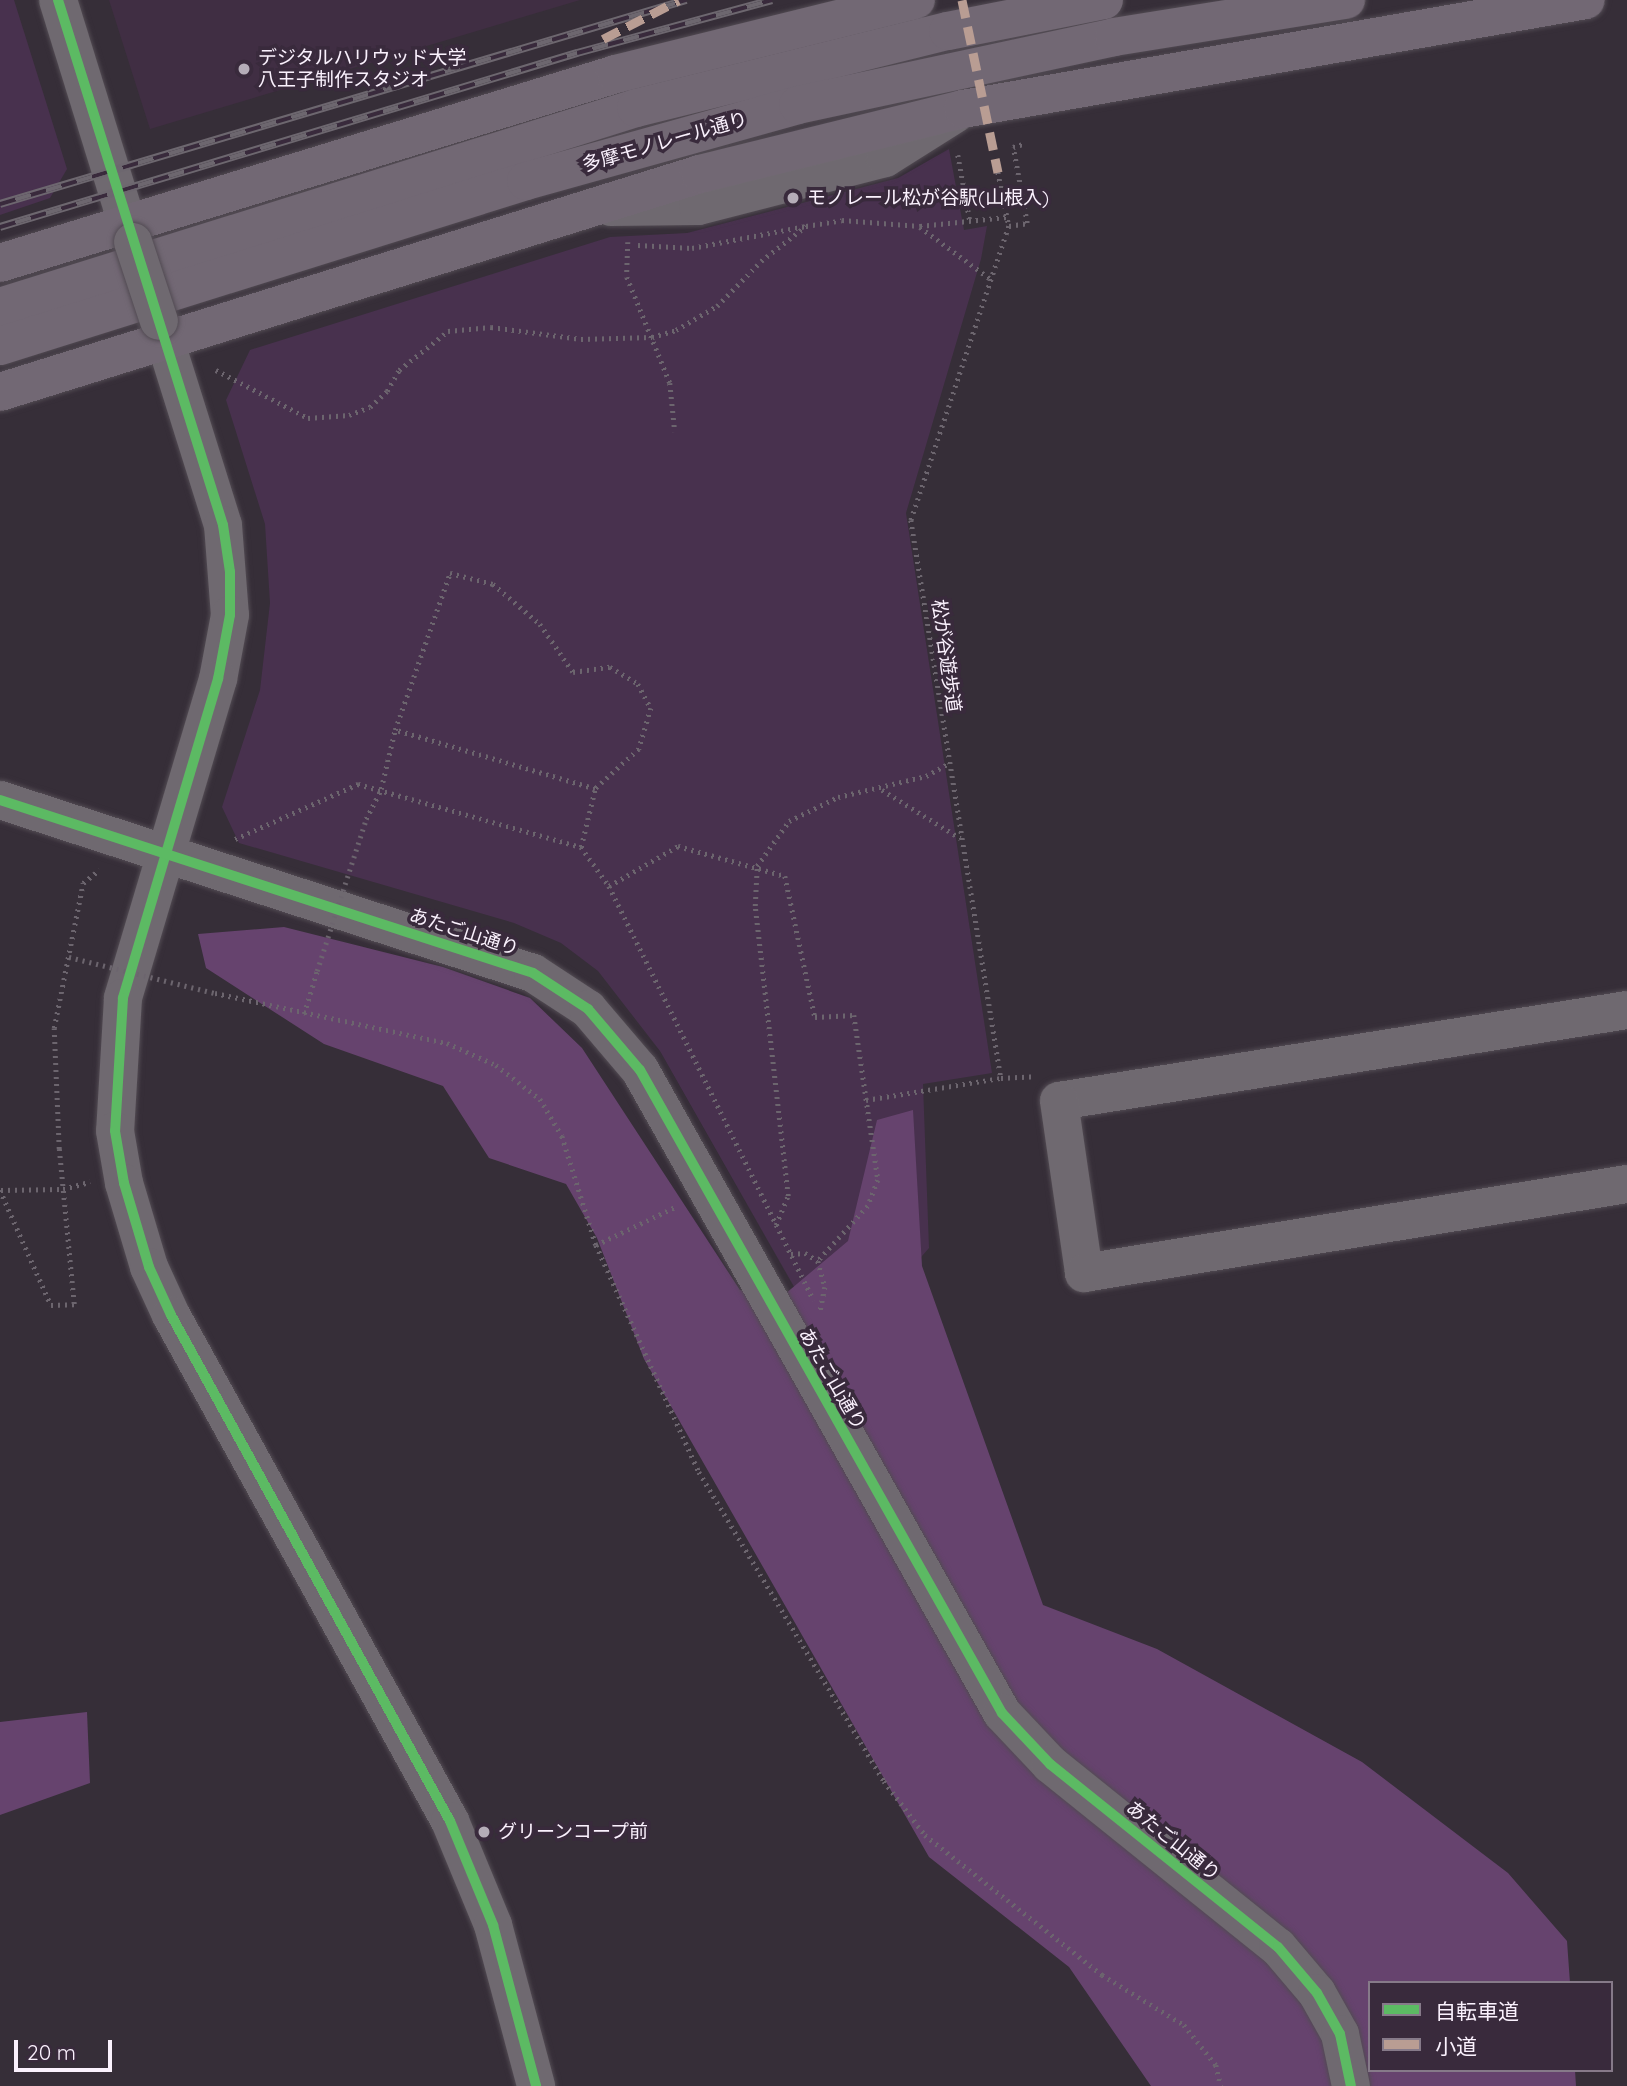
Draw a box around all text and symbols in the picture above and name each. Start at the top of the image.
place label: デジタルハリウッド大学 八王子制作スタジオ [258,47,467,91]
marker: デジタルハリウッド大学 八王子制作スタジオ [236,61,252,77]
street label: 多摩モノレール通り [580,107,750,177]
place label: モノレール松が谷駅(山根入) [807,187,1049,209]
marker: モノレール松が谷駅(山根入) [785,190,801,206]
street label: 松が谷遊歩道 [927,598,965,714]
street label: あたご山通り [406,904,522,960]
street label: あたご山通り [794,1324,870,1434]
street label: あたご山通り [1122,1796,1224,1886]
place label: グリーンコープ前 [498,1821,650,1843]
marker: グリーンコープ前 [476,1824,492,1840]
legend [1368,1981,1613,2072]
text: 自転車道 [1435,1998,1519,2024]
scale bar [18,2026,116,2070]
text: 小道 [1435,2033,1477,2059]
text: 20 m [27,2039,76,2065]

